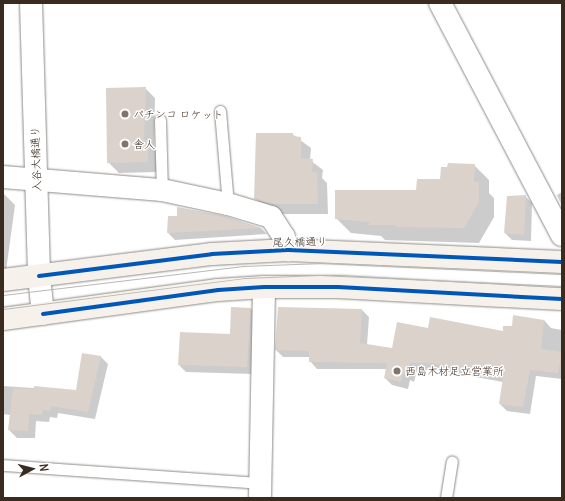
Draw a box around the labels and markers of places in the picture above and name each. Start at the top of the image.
place label: パチンコ ロケット [133,107,224,121]
marker: パチンコ ロケット [120,109,130,119]
place label: 舎人 [133,137,155,151]
marker: 舎人 [120,139,130,149]
place label: 西島木材足立営業所 [405,364,504,378]
marker: 西島木材足立営業所 [392,366,402,376]

